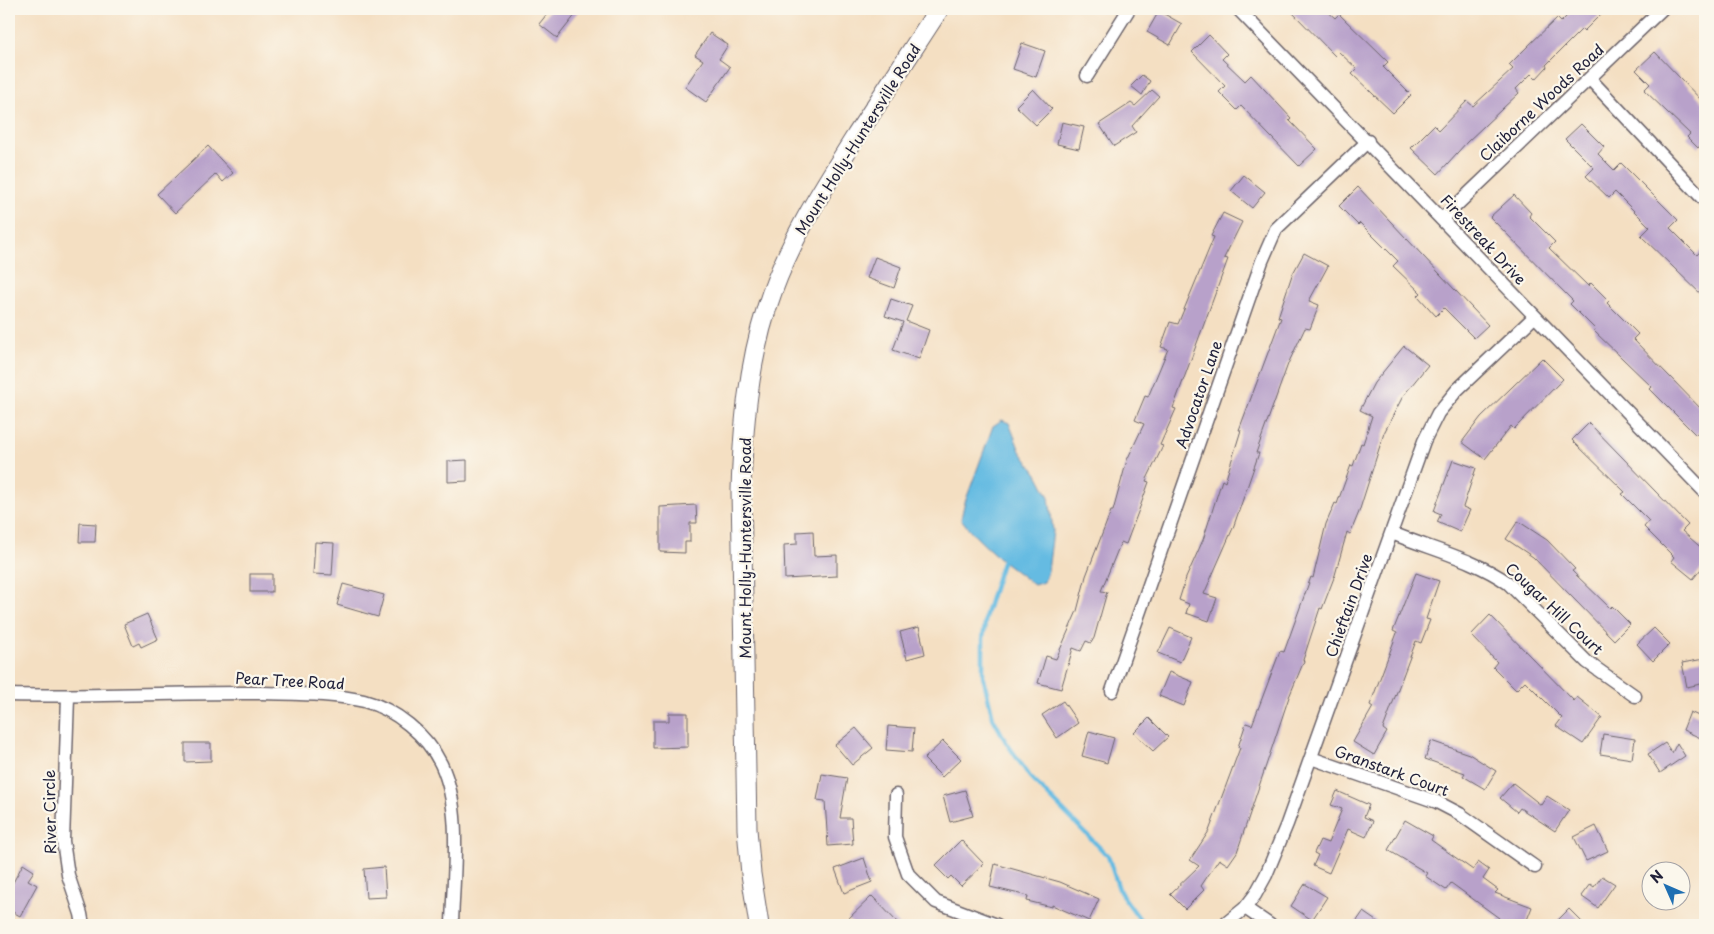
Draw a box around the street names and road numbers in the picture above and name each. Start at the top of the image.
street label: Claiborne Woods Road [1473,38,1609,166]
street label: Mount Holly-Huntersville Road [789,39,925,239]
street label: Firestreak Drive [1436,188,1532,290]
street label: Advocator Lane [1169,337,1227,451]
street label: Mount Holly-Huntersville Road [733,437,756,659]
street label: Chieftain Drive [1319,550,1377,660]
street label: Cougar Hill Court [1501,556,1609,660]
street label: Pear Tree Road [235,666,345,694]
street label: Granstark Court [1332,739,1452,801]
street label: River Circle [37,769,61,855]

